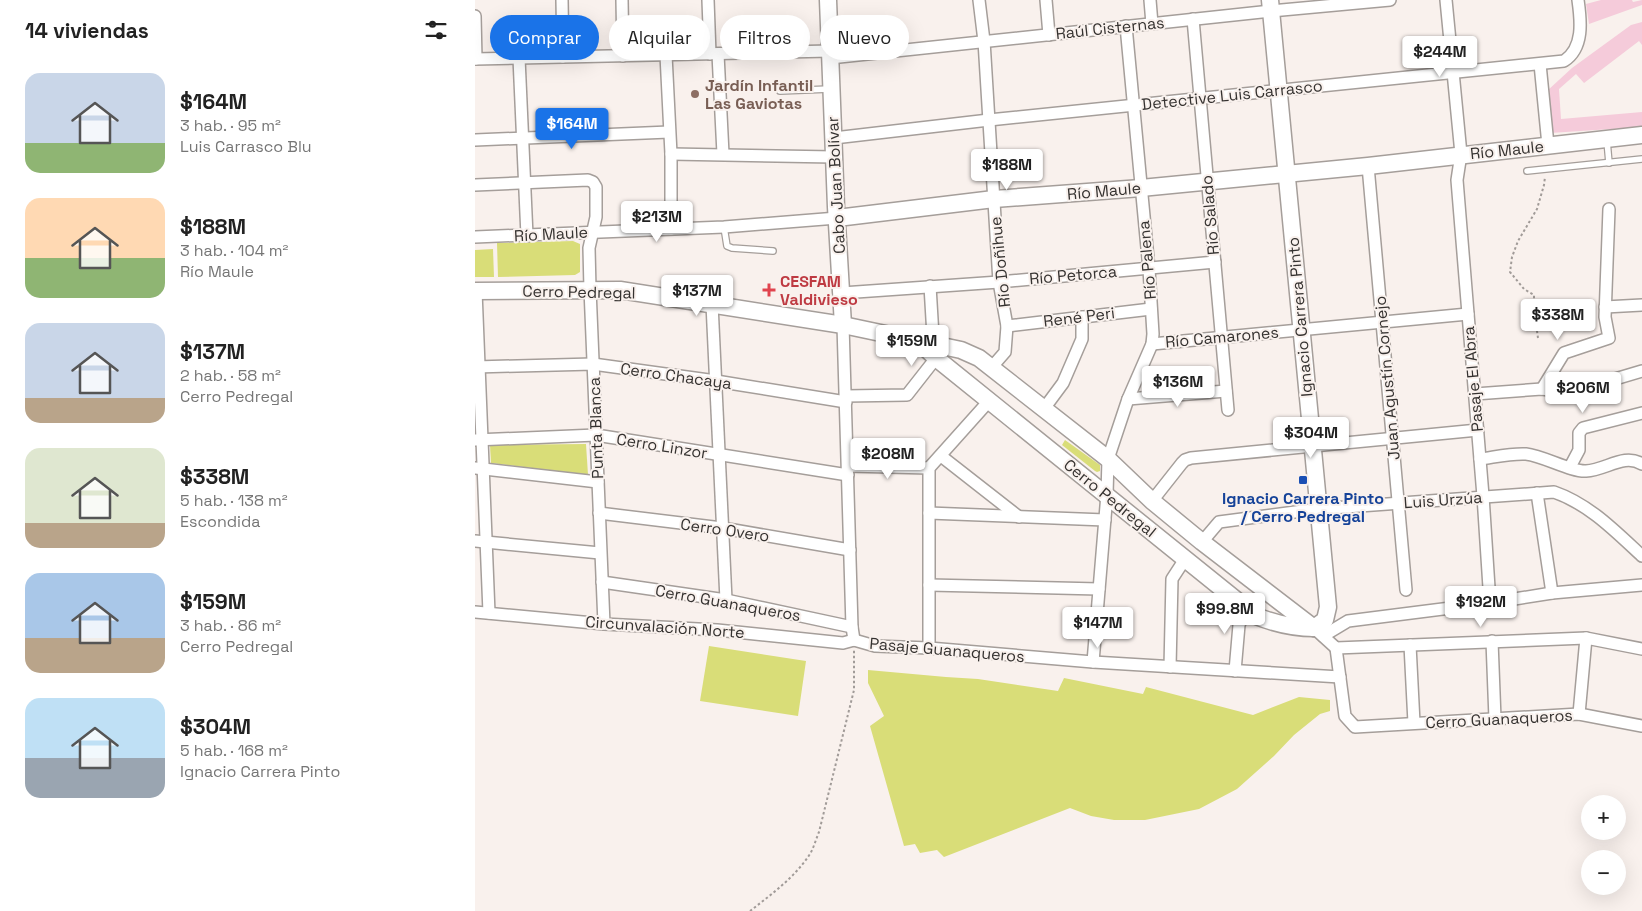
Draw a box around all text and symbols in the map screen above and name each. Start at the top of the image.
street label: Raúl Cisternas [1055,12,1165,44]
chip: Comprar [490,15,599,60]
chip: Alquilar [609,15,710,60]
chip: Filtros [720,15,810,60]
chip: Nuevo [820,15,909,60]
icon: filters [422,16,450,44]
text: 14 viviendas [25,17,149,44]
pin: $244M [1405,36,1475,78]
text: $244M [1413,41,1467,62]
place label: Jardín Infantil Las Gaviotas [705,75,813,114]
street label: Detective Luis Carrasco [1140,75,1324,115]
text: $164M [180,88,247,115]
marker: Jardín Infantil Las Gaviotas [689,88,701,100]
icon: home [65,93,125,153]
pin: $164M [537,108,607,150]
text: $164M [546,113,598,134]
text: 3 hab. · 95 m² [180,115,281,136]
street label: Cabo Juan Bolívar [822,116,850,254]
text: Luis Carrasco Blu [180,136,312,157]
street label: Río Maule [1469,136,1545,164]
pin: $188M [972,148,1042,191]
text: $188M [982,154,1032,175]
street label: Río Salado [1196,174,1224,256]
street label: Río Maule [1066,177,1142,205]
pin: $213M [622,200,692,243]
text: $213M [632,206,682,227]
text: $188M [180,213,246,240]
street label: Río Doñihue [985,216,1015,308]
icon: home [65,218,125,278]
street label: Río Palena [1133,220,1161,300]
street label: Río Maule [513,222,589,246]
street label: Ignacio Carrera Pinto [1283,236,1317,398]
text: 3 hab. · 104 m² [180,240,288,261]
text: Río Maule [180,261,254,282]
street label: Río Petorca [1028,261,1118,289]
place label: CESFAM Valdivieso [780,271,858,310]
pin: $137M [662,274,732,317]
text: $137M [672,280,722,301]
street label: Cerro Pedregal [522,281,636,303]
marker: CESFAM Valdivieso [762,283,776,297]
street label: Juan Agustín Cornejo [1369,295,1405,461]
pin: $338M [1523,298,1593,341]
street label: René Peri [1042,302,1116,332]
text: $338M [1532,304,1584,325]
street label: Río Camarones [1164,322,1280,352]
pin: $159M [877,324,947,367]
street label: Pasaje El Abra [1458,325,1488,433]
text: $159M [887,330,937,351]
text: $137M [180,338,245,365]
icon: home [65,343,125,403]
street label: Cerro Chacaya [619,358,733,394]
text: 2 hab. · 58 m² [180,365,281,386]
pin: $136M [1143,366,1213,408]
text: $136M [1153,371,1203,392]
pin: $206M [1548,372,1618,414]
street label: Punta Blanca [584,377,608,479]
text: $206M [1556,377,1610,398]
text: Cerro Pedregal [180,386,293,407]
pin: $304M [1276,416,1346,459]
text: $304M [1284,422,1338,443]
street label: Cerro Linzor [615,428,709,464]
pin: $208M [853,438,923,480]
text: $208M [861,443,915,464]
street label: Cerro Pedregal [1059,454,1161,542]
text: $338M [180,463,249,490]
icon: home [65,468,125,528]
marker: Ignacio Carrera Pinto / Cerro Pedregal [1297,474,1309,486]
street label: Luis Urzúa [1403,487,1483,513]
place label: Ignacio Carrera Pinto / Cerro Pedregal [1222,488,1384,527]
text: 5 hab. · 138 m² [180,490,288,511]
text: Escondida [180,511,260,532]
street label: Cerro Overo [679,513,771,547]
street label: Cerro Guanaqueros [654,580,802,626]
pin: $192M [1446,586,1516,628]
text: $159M [180,588,246,615]
text: $192M [1456,591,1506,612]
pin: $99.8M [1184,592,1266,635]
icon: home [65,593,125,653]
text: $99.8M [1196,598,1254,619]
pin: $147M [1063,606,1133,649]
street label: Circunvalación Norte [585,611,745,643]
text: $147M [1073,612,1123,633]
text: 3 hab. · 86 m² [180,615,281,636]
street label: Pasaje Guanaqueros [869,633,1025,667]
text: Cerro Pedregal [180,636,293,657]
street label: Cerro Guanaqueros [1425,705,1573,733]
text: $304M [180,713,251,740]
icon: home [65,718,125,778]
text: 5 hab. · 168 m² [180,740,288,761]
text: Ignacio Carrera Pinto [180,761,340,782]
map controls [1581,795,1626,895]
button: + [1581,795,1626,840]
button: − [1581,850,1626,895]

